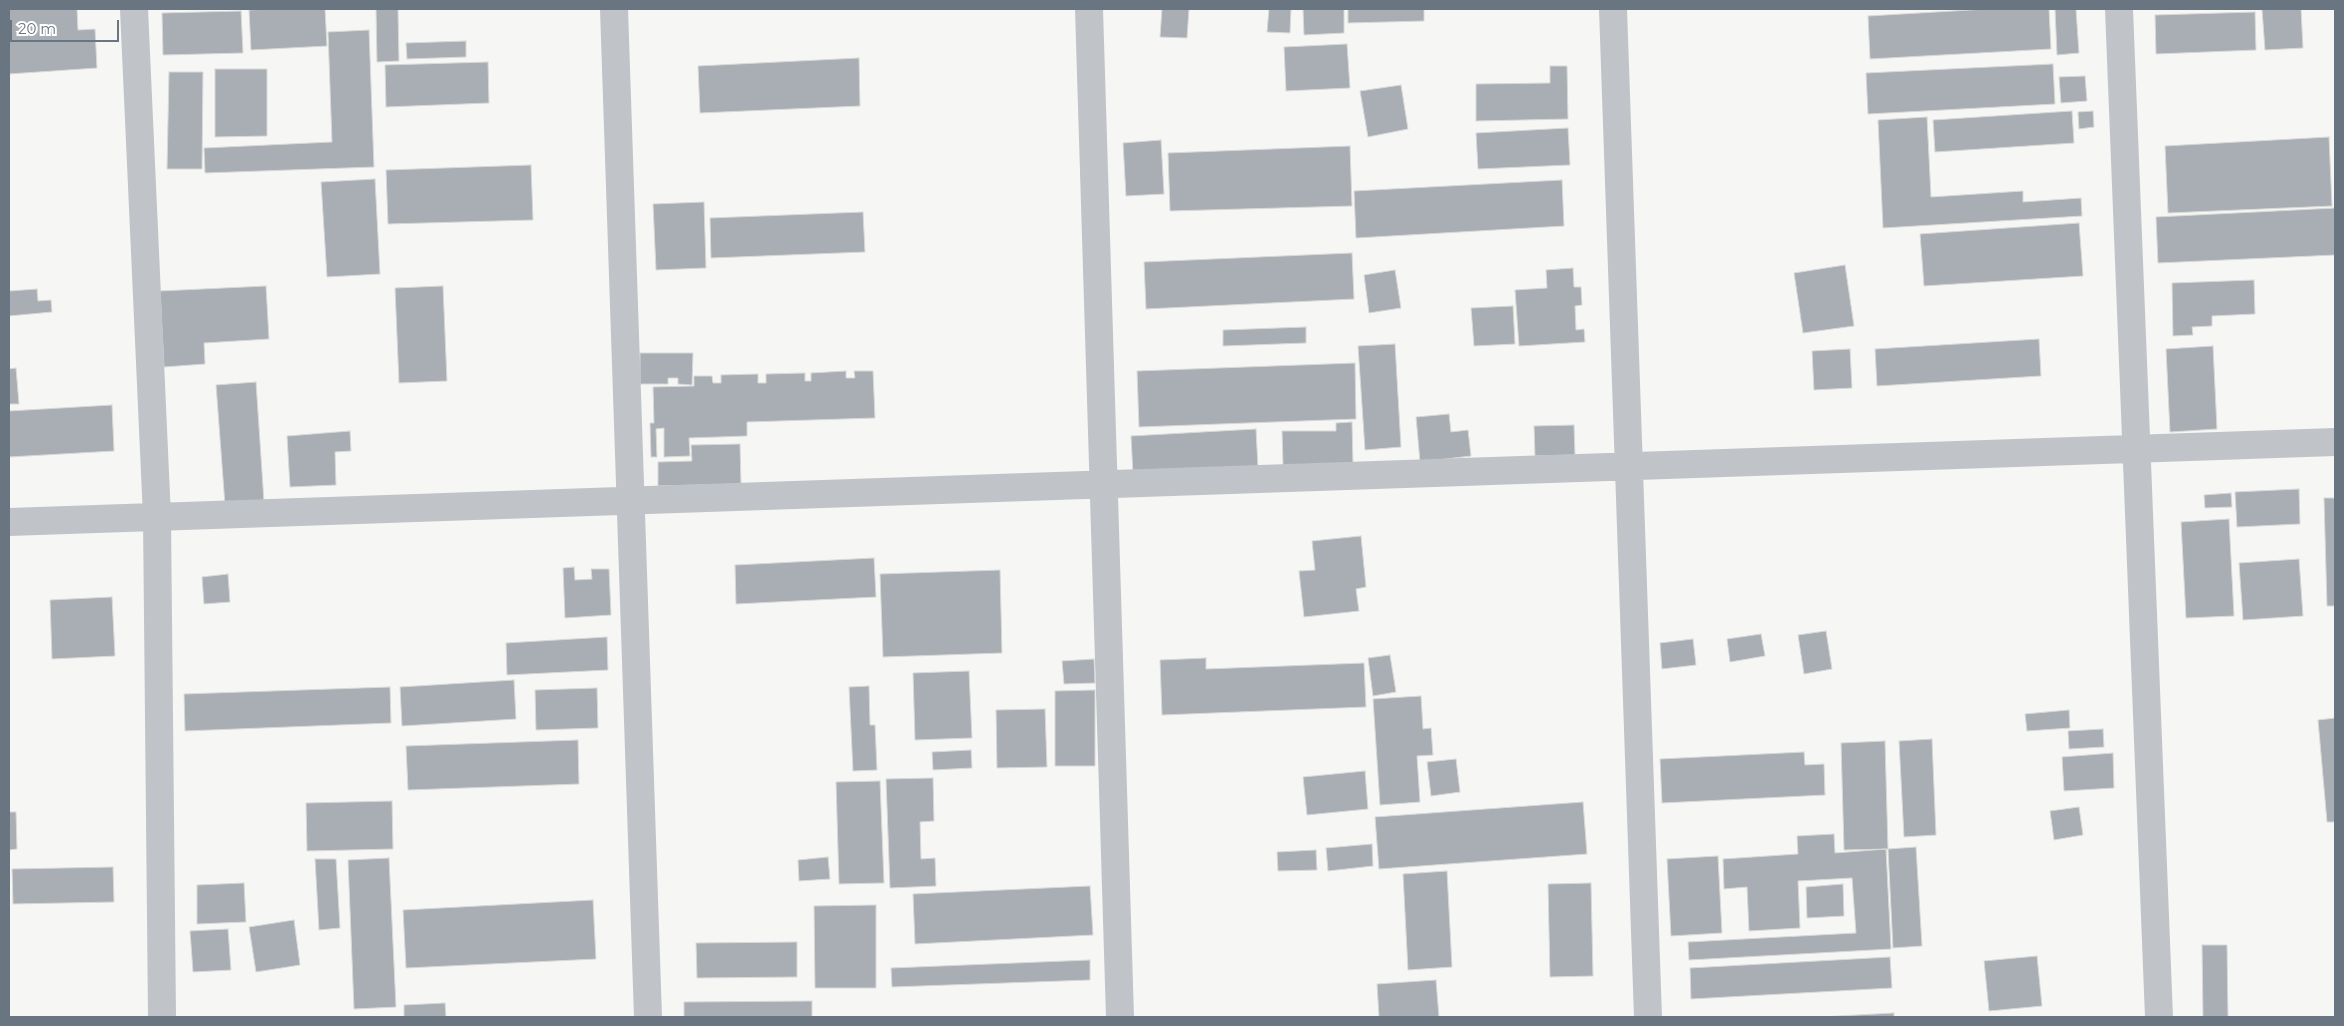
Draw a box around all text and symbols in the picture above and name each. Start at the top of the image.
scale bar [12,10,121,42]
text: 20 m [18,19,56,38]

